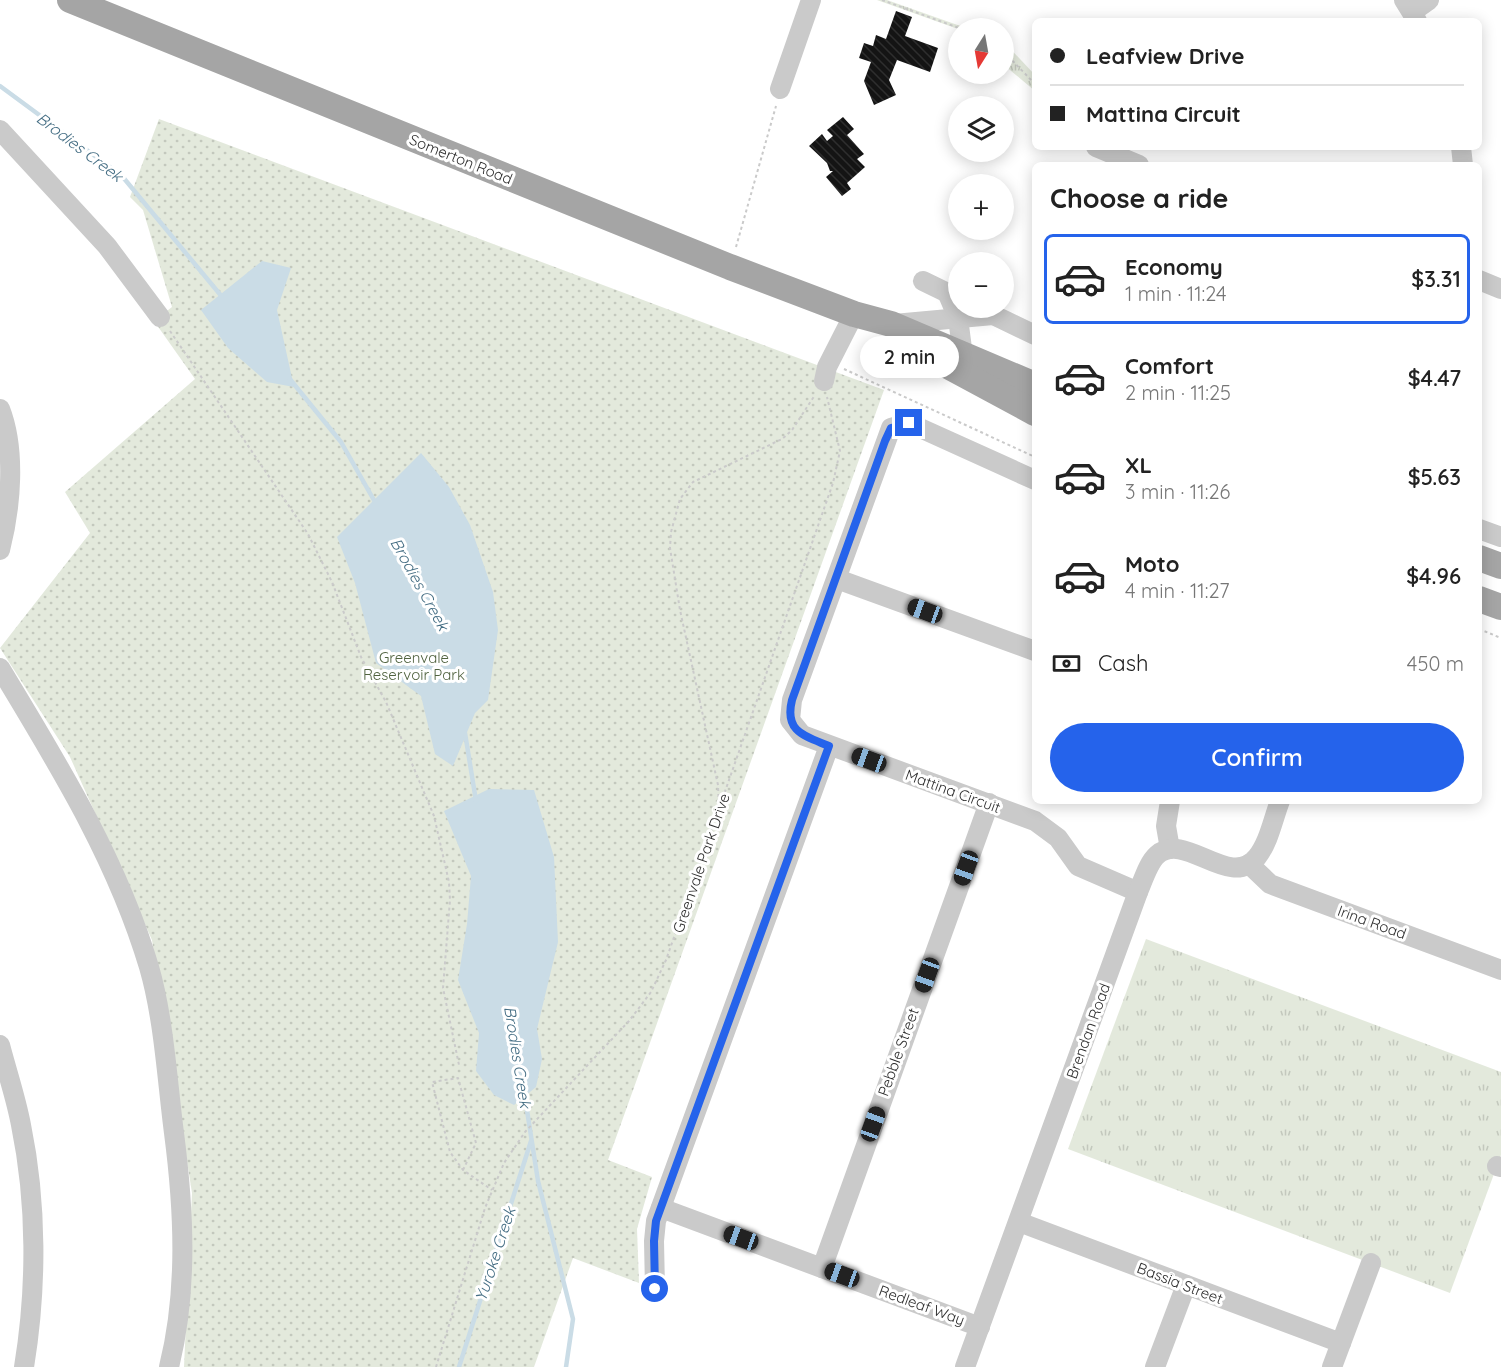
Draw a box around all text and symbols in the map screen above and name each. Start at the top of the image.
north arrow [948,18,1014,84]
map controls [948,18,1014,318]
text: Leafview Drive [1086,42,1244,70]
button: layers [948,96,1014,162]
text: Mattina Circuit [1086,100,1241,128]
water label: Brodies Creek [33,108,128,187]
street label: Somerton Road [407,130,515,188]
button: + [948,174,1014,240]
text: Choose a ride [1050,181,1228,215]
button: − [948,252,1014,318]
icon: car [1053,252,1107,306]
text: Economy [1125,253,1223,281]
text: $3.31 [1411,265,1461,293]
text: 1 min · 11:24 [1125,281,1227,306]
callout: 2 min [860,336,958,378]
text: 2 min [884,344,935,369]
icon: car [1053,351,1107,405]
text: Comfort [1125,352,1214,380]
text: $4.47 [1408,364,1461,392]
text: 2 min · 11:25 [1125,380,1231,405]
route end [895,409,922,436]
icon: car [1053,450,1107,504]
text: XL [1125,451,1152,479]
text: $5.63 [1408,463,1461,491]
text: 3 min · 11:26 [1125,479,1230,504]
water label: Brodies Creek [386,534,454,635]
icon: car [1053,549,1107,603]
text: Moto [1125,550,1179,578]
text: $4.96 [1406,562,1461,590]
text: 4 min · 11:27 [1125,578,1229,603]
car [905,596,945,626]
icon: cash [1050,647,1083,680]
park label: Greenvale Reservoir Park [363,648,465,684]
text: Cash [1098,649,1149,677]
text: 450 m [1407,651,1464,676]
button: Confirm [1050,723,1464,792]
car [849,745,889,775]
street label: Mattina Circuit [903,765,1003,817]
street label: Greenvale Park Drive [668,791,734,935]
car [951,848,981,888]
street label: Irina Road [1335,901,1409,943]
car [912,955,942,995]
street label: Brendan Road [1062,981,1114,1081]
water label: Brodies Creek [500,1005,536,1111]
street label: Pebble Street [873,1005,923,1099]
car [858,1104,888,1144]
water label: Yuroke Creek [470,1203,520,1304]
car [721,1223,761,1253]
street label: Bassia Street [1134,1258,1226,1308]
car [822,1260,862,1290]
route start [641,1275,668,1302]
street label: Redleaf Way [876,1281,968,1329]

